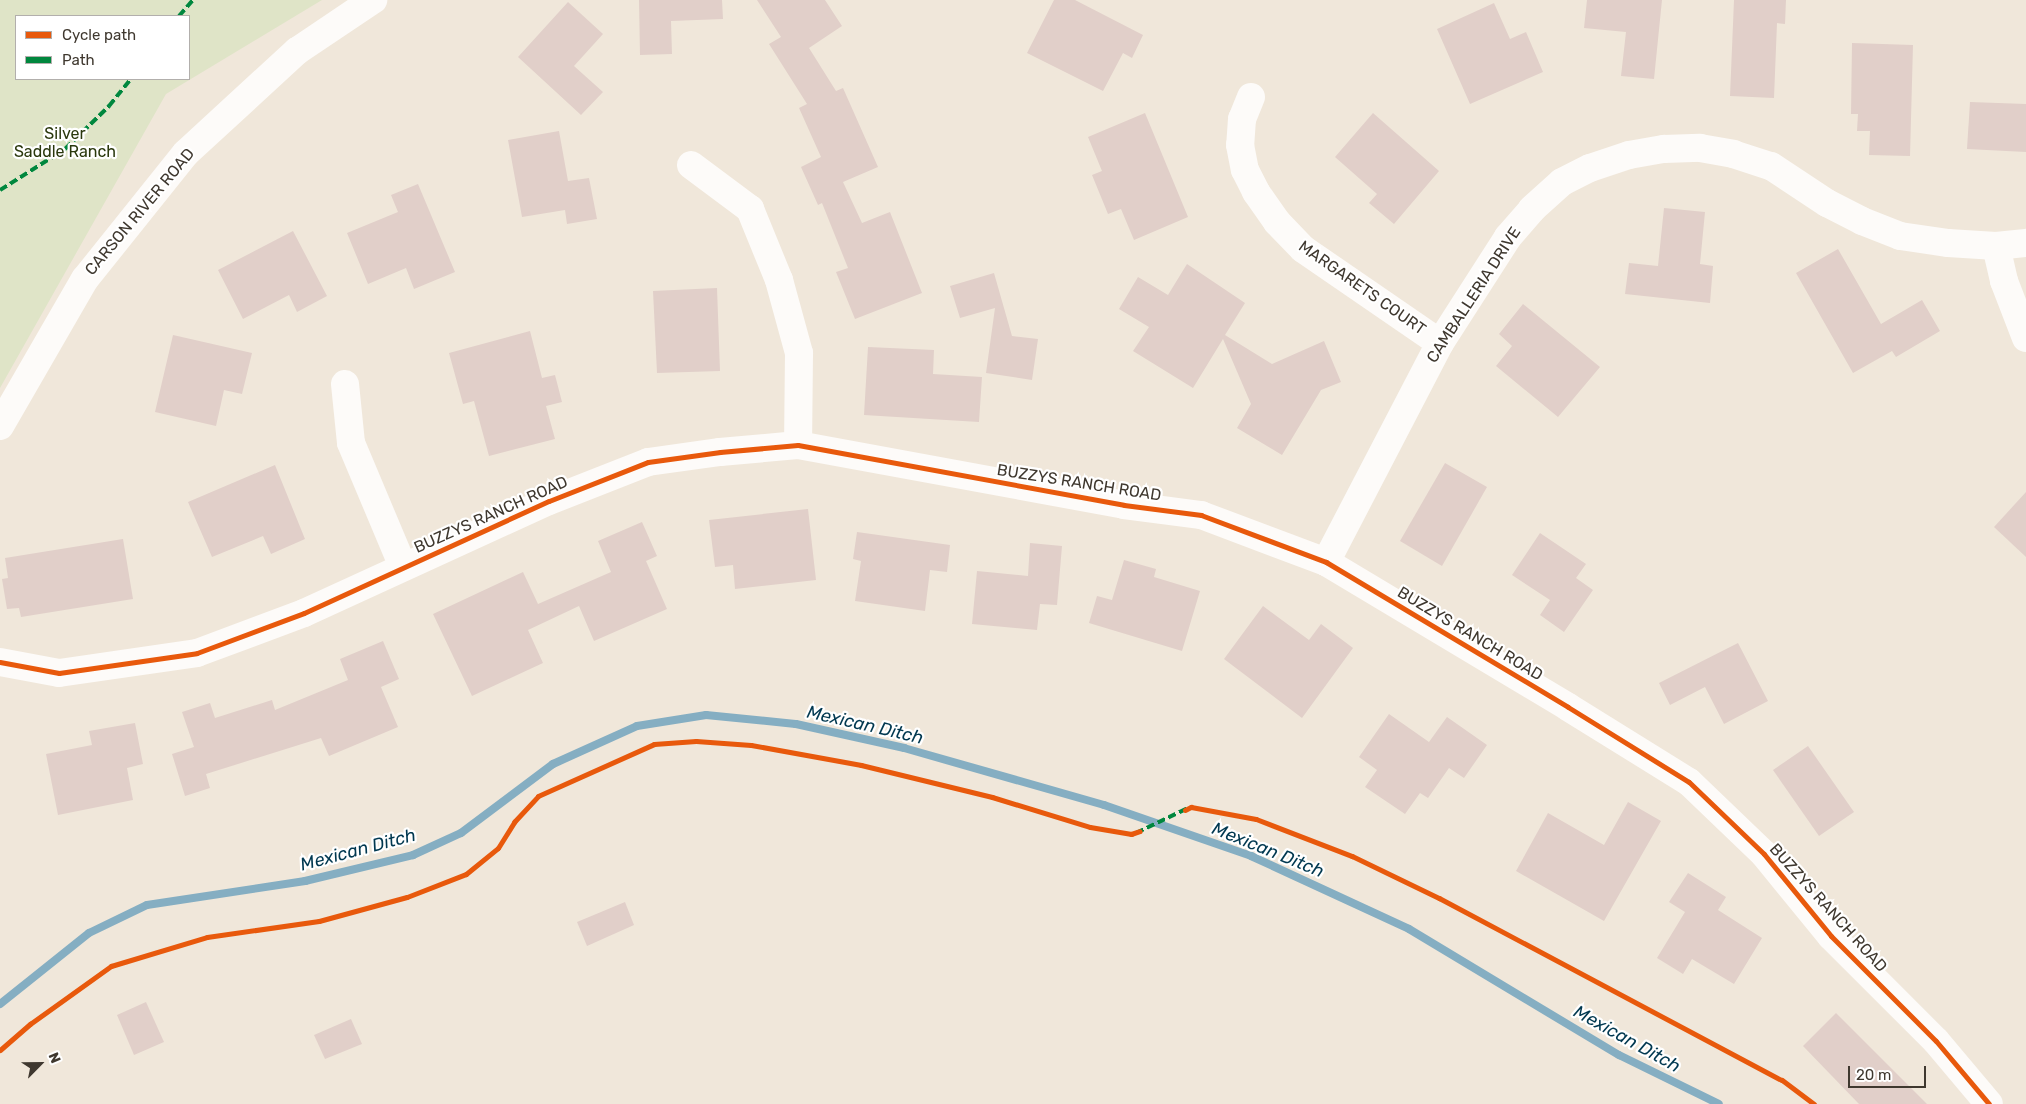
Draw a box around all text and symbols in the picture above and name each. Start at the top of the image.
legend [15,15,190,80]
text: Cycle path [62,26,136,44]
text: Path [62,51,95,69]
park label: Silver Saddle Ranch [14,124,116,162]
street label: CARSON RIVER ROAD [81,145,199,279]
street label: CAMBALLERIA DRIVE [1423,223,1525,367]
street label: MARGARETS COURT [1295,237,1429,339]
street label: BUZZYS RANCH ROAD [995,461,1163,505]
street label: BUZZYS RANCH ROAD [411,472,571,558]
street label: BUZZYS RANCH ROAD [1394,583,1546,685]
water label: Mexican Ditch [805,701,925,749]
water label: Mexican Ditch [1209,818,1327,882]
water label: Mexican Ditch [298,824,418,876]
street label: BUZZYS RANCH ROAD [1765,840,1891,976]
water label: Mexican Ditch [1570,1001,1684,1077]
north arrow [15,1039,65,1089]
text: N [44,1050,64,1066]
scale bar [1851,1056,1928,1088]
text: 20 m [1856,1066,1891,1084]

